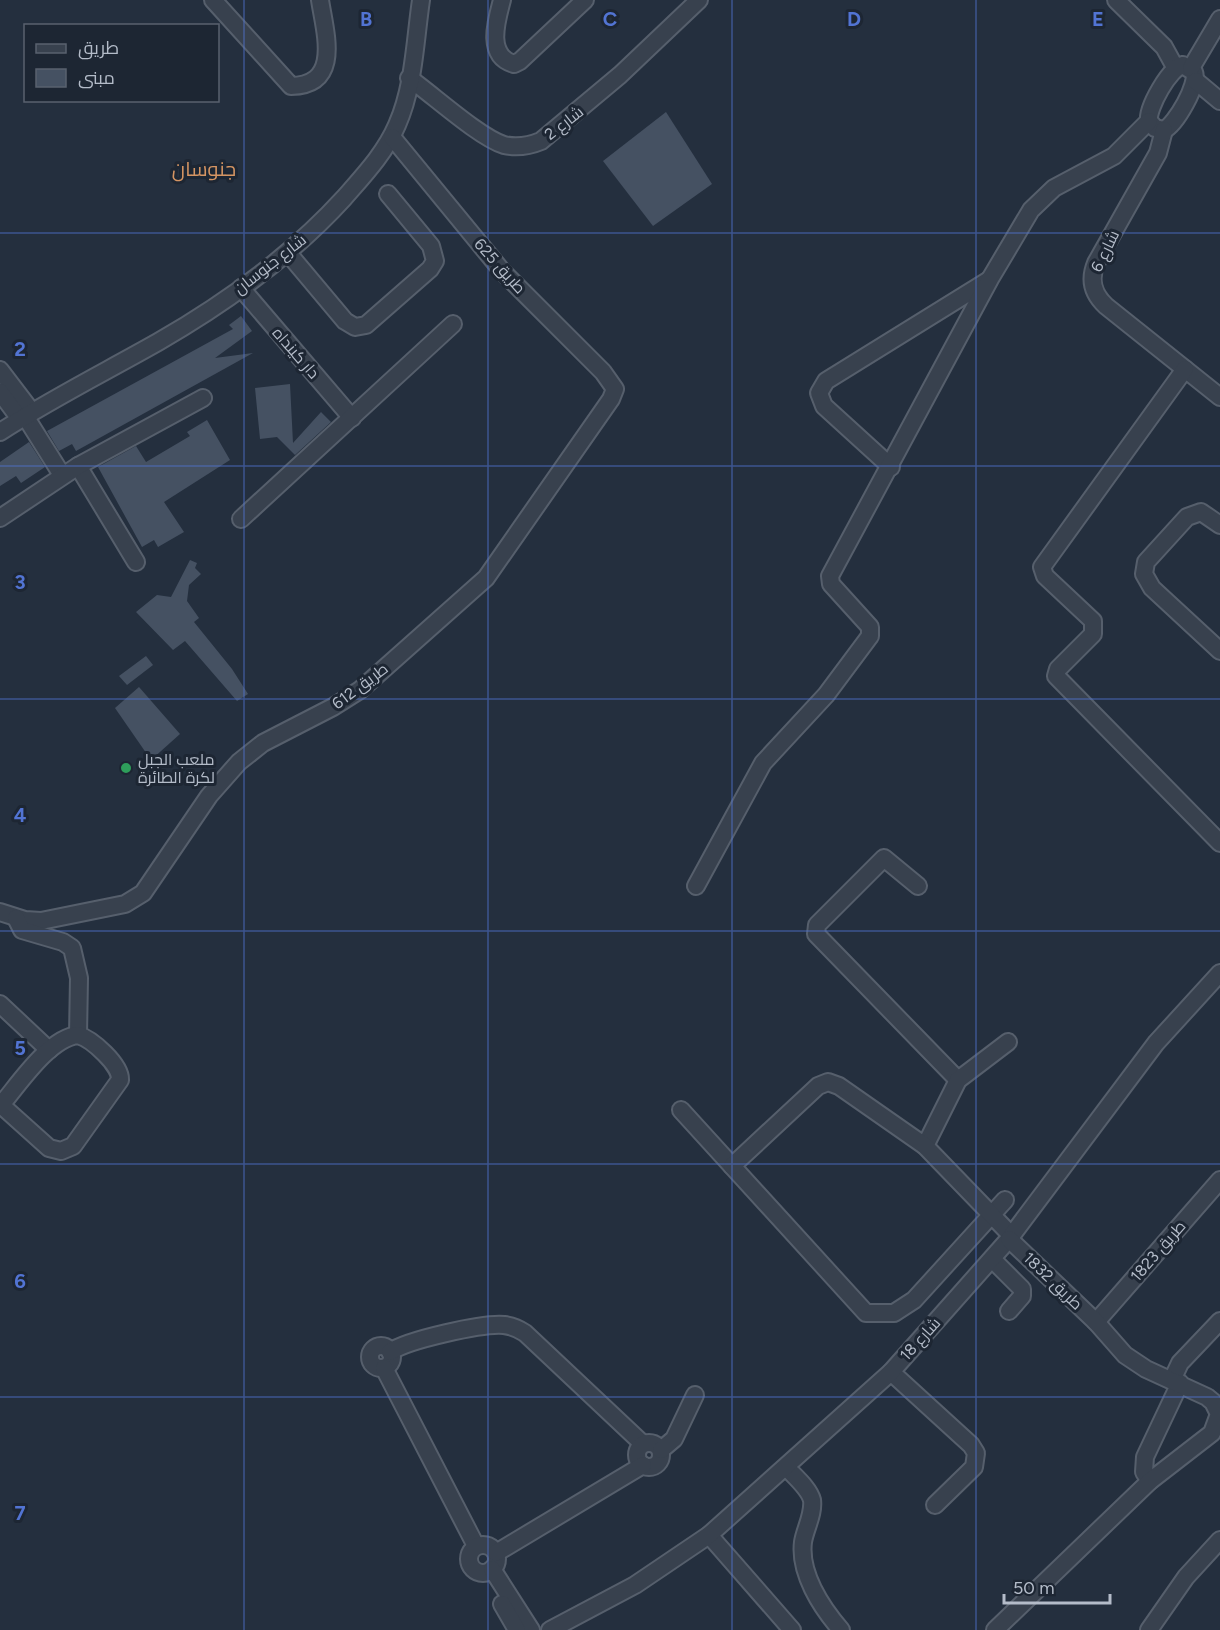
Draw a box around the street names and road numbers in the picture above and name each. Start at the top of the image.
street label: شارع 2 [541,102,588,146]
street label: شارع 6 [1087,227,1125,276]
street label: شارع جنوسان [230,230,311,300]
street label: طريق 625 [470,234,530,298]
street label: دار كينداه [269,323,323,383]
street label: طريق 612 [328,659,392,714]
street label: طريق 1823 [1126,1217,1190,1286]
street label: طريق 1832 [1019,1248,1086,1314]
street label: شارع 18 [896,1314,946,1366]

